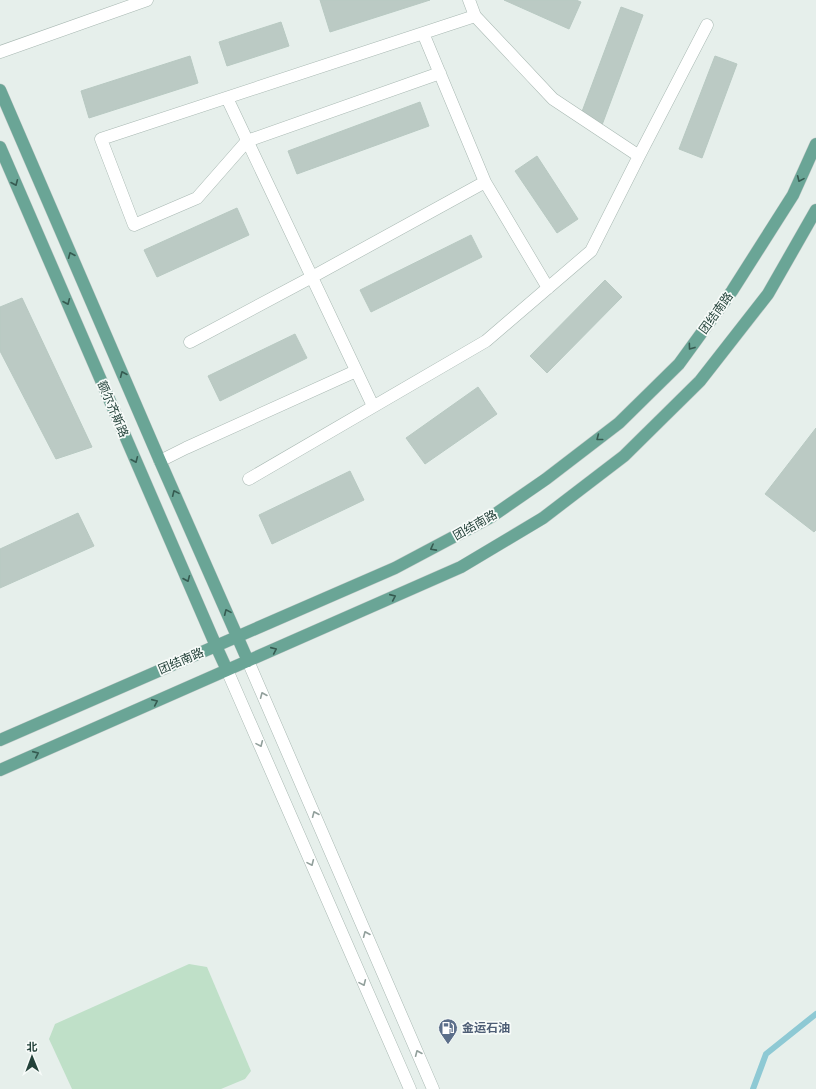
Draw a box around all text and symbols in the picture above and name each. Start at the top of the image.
one-way arrow [797,175,805,183]
one-way arrow [11,179,19,186]
one-way arrow [68,251,76,259]
street label: 团结南路 [695,288,737,337]
one-way arrow [62,298,70,306]
one-way arrow [688,343,696,350]
one-way arrow [120,370,128,378]
street label: 额尔齐斯路 [94,378,133,440]
one-way arrow [597,433,604,440]
one-way arrow [130,456,138,463]
one-way arrow [172,490,180,498]
street label: 团结南路 [450,505,500,544]
one-way arrow [430,543,437,551]
one-way arrow [182,576,190,583]
one-way arrow [388,594,396,602]
one-way arrow [224,609,232,616]
street label: 团结南路 [155,643,206,678]
one-way arrow [270,646,277,654]
one-way arrow [260,692,268,699]
one-way arrow [150,699,158,707]
one-way arrow [255,741,263,748]
one-way arrow [31,751,39,759]
one-way arrow [312,811,320,819]
one-way arrow [307,860,315,867]
one-way arrow [363,930,371,937]
one-way arrow [358,978,366,986]
fuel station icon: 金运石油 [437,1017,459,1045]
place label: 金运石油 [462,1019,510,1036]
north arrow [12,1037,52,1077]
text: 北 [26,1039,37,1054]
one-way arrow [415,1050,423,1058]

